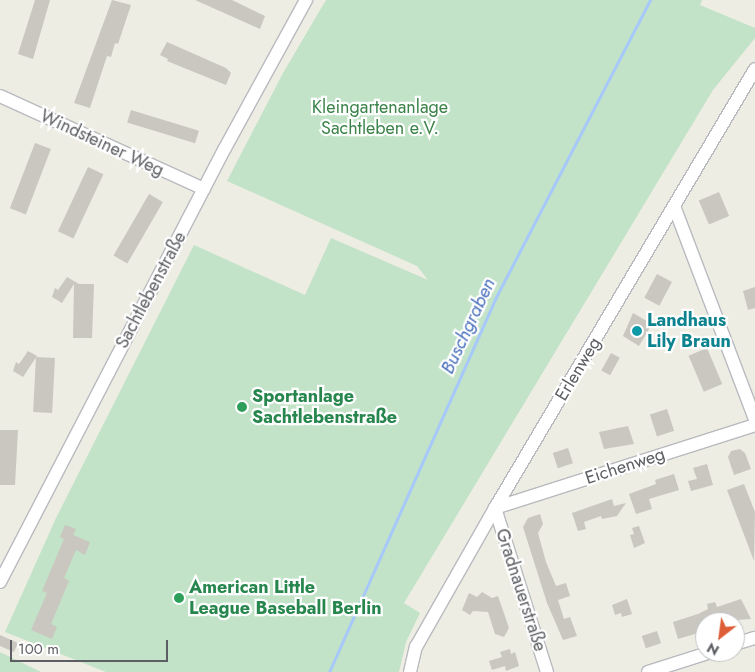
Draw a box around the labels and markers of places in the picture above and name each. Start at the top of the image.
place label: Landhaus Lily Braun [647,310,731,352]
marker: Landhaus Lily Braun [631,325,643,337]
place label: Sportanlage Sachtlebenstraße [252,386,397,428]
marker: Sportanlage Sachtlebenstraße [236,401,248,413]
place label: American Little League Baseball Berlin [189,577,382,620]
marker: American Little League Baseball Berlin [173,592,185,604]

